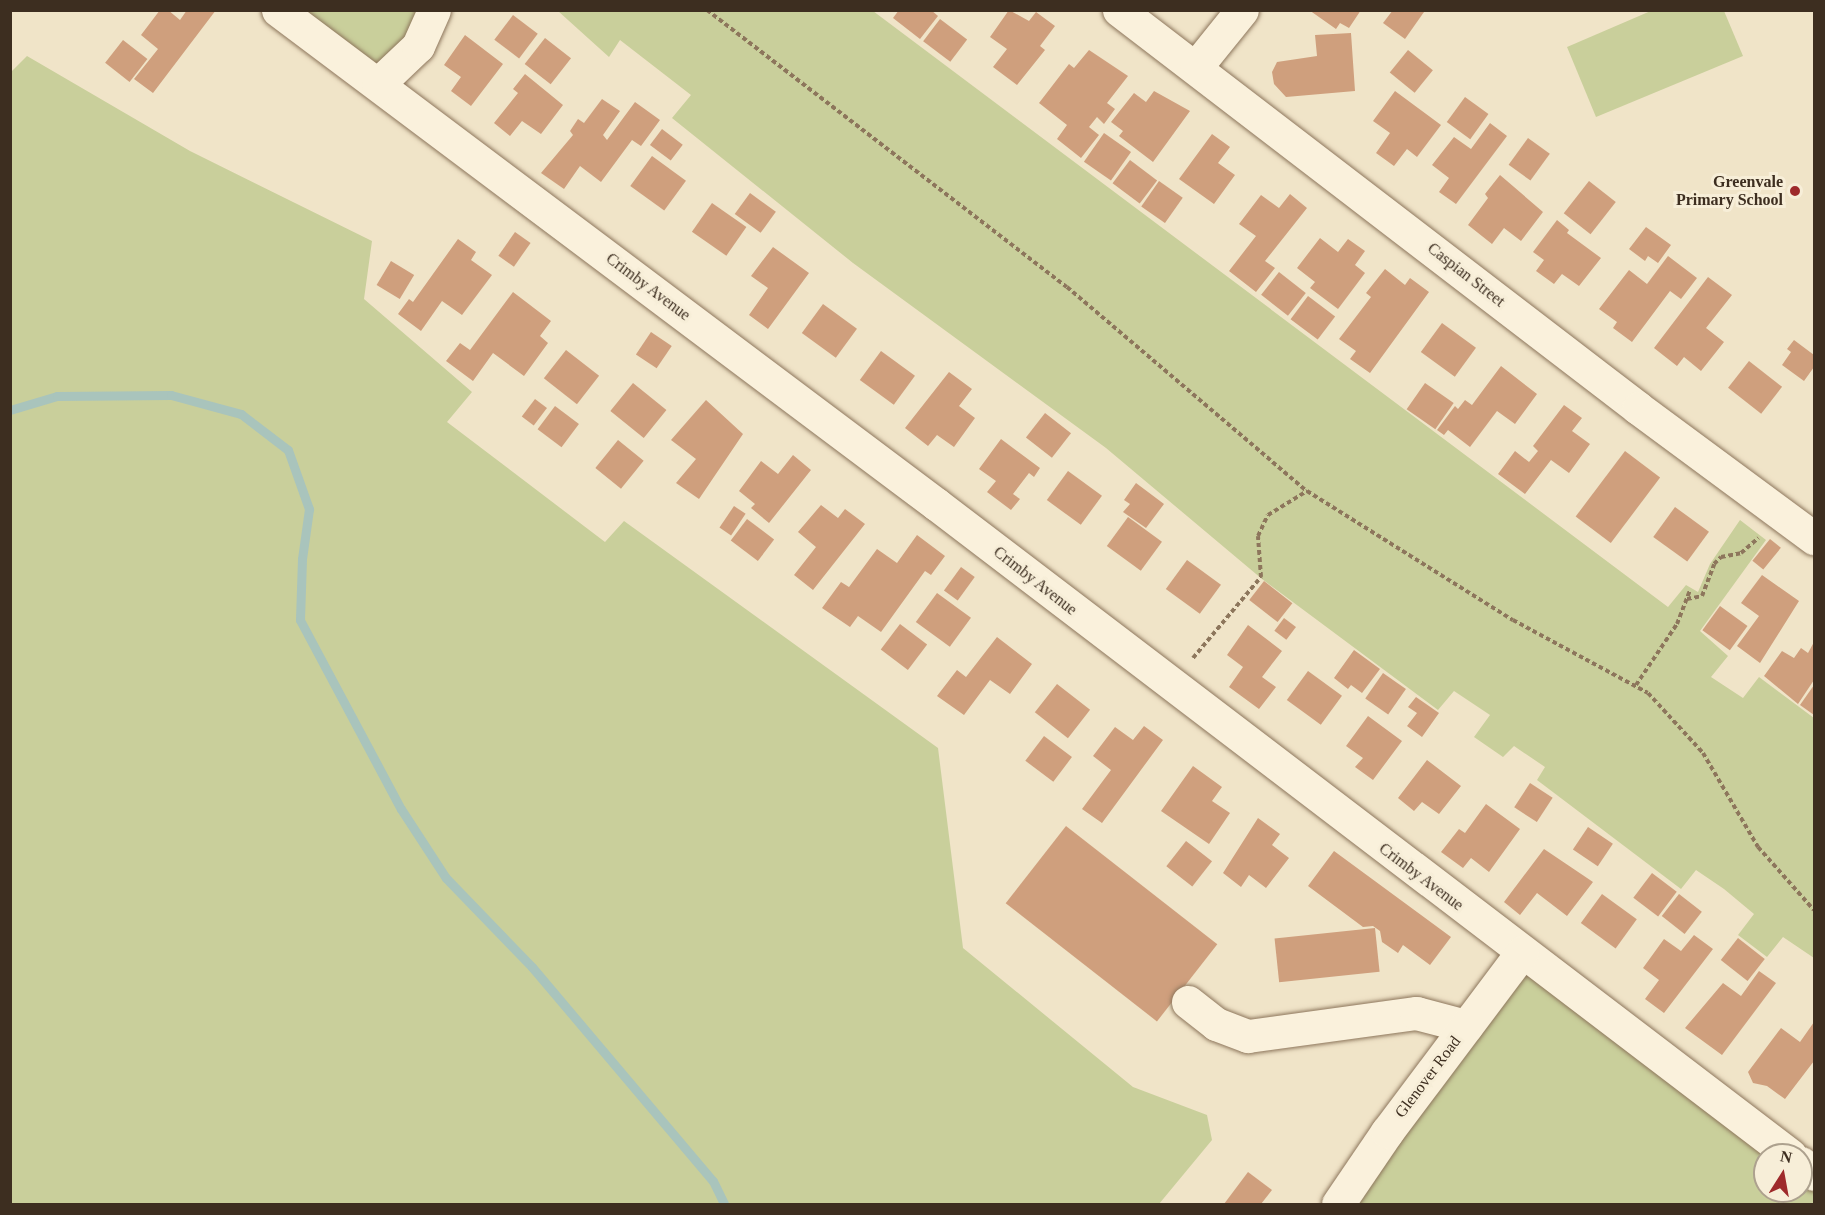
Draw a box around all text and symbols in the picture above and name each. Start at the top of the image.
place label: Greenvale Primary School [1676,172,1783,210]
marker: Greenvale Primary School [1788,184,1802,198]
street label: Caspian Street [1423,239,1509,311]
street label: Crimby Avenue [602,249,694,325]
street label: Crimby Avenue [989,542,1081,620]
street label: Crimby Avenue [1375,839,1467,915]
street label: Glenover Road [1391,1032,1465,1122]
north arrow [1753,1143,1813,1203]
text: N [1779,1147,1793,1166]

